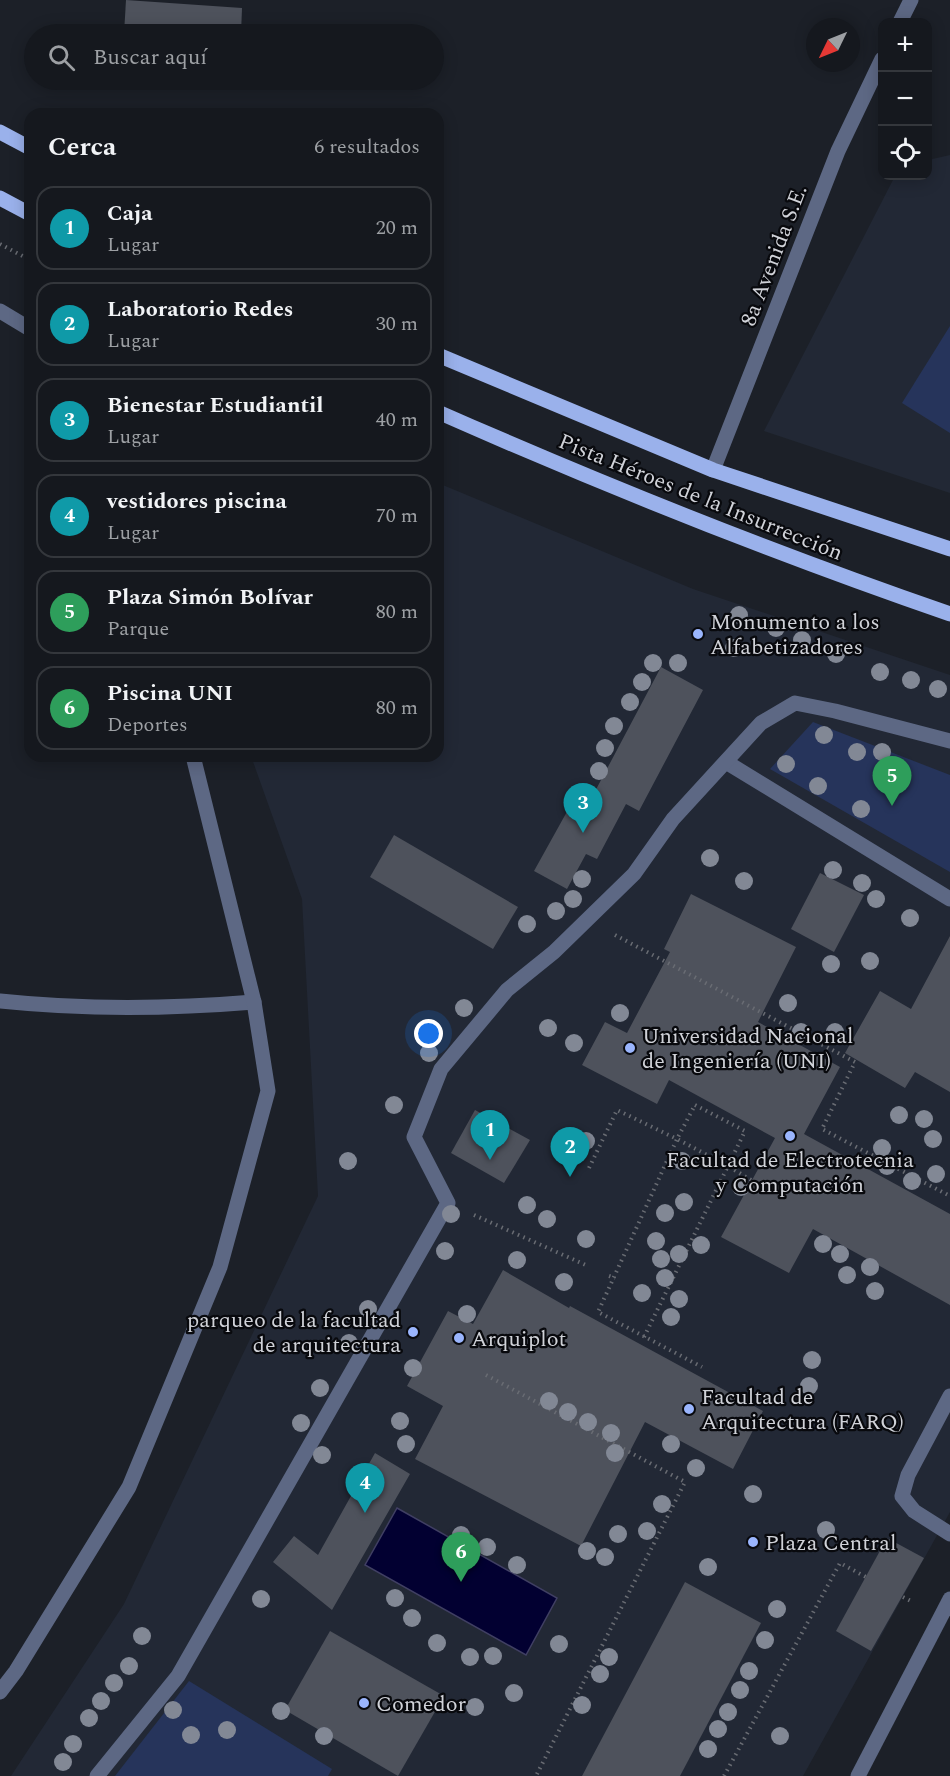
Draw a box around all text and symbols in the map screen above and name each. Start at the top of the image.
north arrow [806,18,860,72]
map controls [878,18,932,180]
button: + [878,18,932,72]
search box [24,24,444,90]
icon: search [45,41,78,74]
text: Buscar aquí [93,41,207,74]
button: − [878,72,932,126]
button: locate [878,126,932,180]
text: Cerca [48,127,116,167]
text: 6 resultados [314,132,420,162]
street label: 8a Avenida S.E. [732,180,817,331]
text: Caja [107,197,153,230]
text: 1 [64,213,75,243]
text: 20 m [376,213,418,243]
text: Lugar [107,230,159,260]
text: Laboratorio Redes [107,293,293,326]
text: 2 [64,309,75,339]
text: 30 m [376,309,418,339]
text: Lugar [107,326,159,356]
text: Bienestar Estudiantil [107,389,324,422]
text: 3 [64,405,75,435]
text: 40 m [376,405,418,435]
text: Lugar [107,422,159,452]
street label: Pista Héroes de la Insurrección [553,425,848,570]
text: vestidores piscina [107,485,287,518]
text: 4 [64,501,75,531]
text: 70 m [376,501,418,531]
text: Lugar [107,518,159,548]
text: Plaza Simón Bolívar [107,581,313,614]
text: 5 [64,597,75,627]
text: 80 m [376,597,418,627]
place label: Monumento a los Alfabetizadores [710,606,880,664]
text: Parque [107,614,169,644]
marker: Monumento a los Alfabetizadores [691,627,705,641]
text: Piscina UNI [107,677,233,710]
text: 6 [64,693,75,723]
text: 80 m [376,693,418,723]
text: Deportes [107,710,188,740]
pin: 5 [872,756,912,806]
pin: 3 [564,784,602,833]
your location [414,1019,443,1048]
place label: Universidad Nacional de Ingeniería (UNI) [642,1020,853,1078]
marker: Universidad Nacional de Ingeniería (UNI) [623,1041,637,1055]
pin: 1 [470,1110,510,1160]
pin: 2 [550,1128,590,1177]
marker: Facultad de Electrotecnia y Computación [783,1129,797,1143]
place label: Facultad de Electrotecnia y Computación [666,1144,914,1202]
place label: parqueo de la facultad de arquitectura [187,1304,401,1362]
place label: Arquiplot [471,1323,567,1356]
marker: parqueo de la facultad de arquitectura [406,1325,420,1339]
marker: Arquiplot [452,1331,466,1345]
place label: Facultad de Arquitectura (FARQ) [701,1381,904,1439]
marker: Facultad de Arquitectura (FARQ) [682,1402,696,1416]
pin: 4 [346,1464,385,1513]
place label: Plaza Central [765,1527,896,1560]
pin: 6 [442,1532,480,1582]
marker: Plaza Central [746,1535,760,1549]
place label: Comedor [376,1688,467,1721]
marker: Comedor [357,1696,371,1710]

